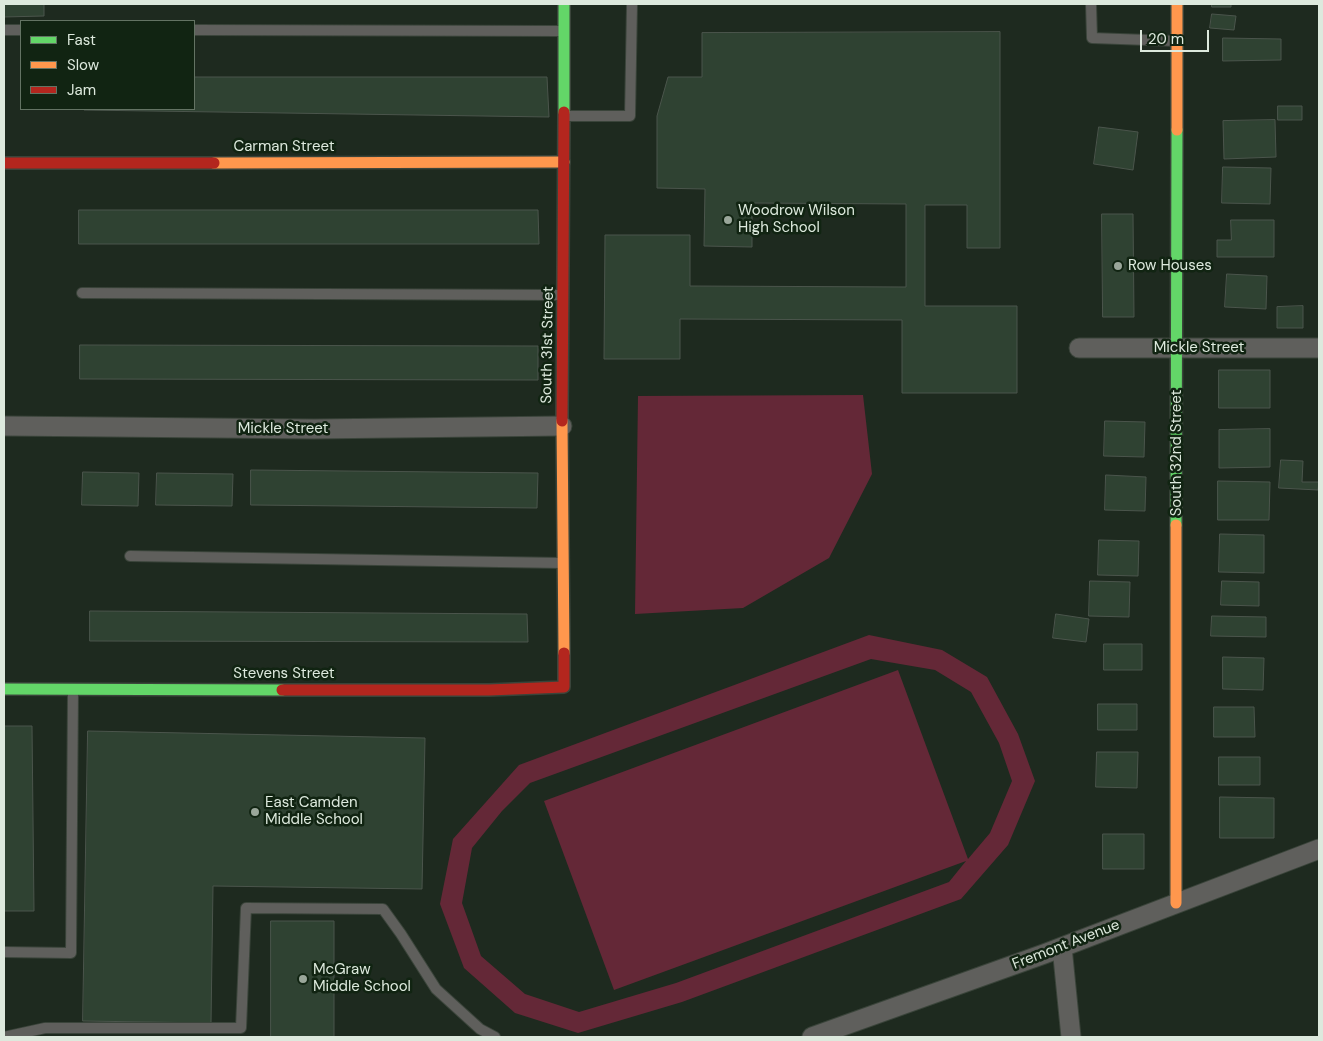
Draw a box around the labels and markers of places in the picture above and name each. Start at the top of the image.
place label: Woodrow Wilson High School [738,202,855,237]
marker: Woodrow Wilson High School [722,214,734,226]
place label: Row Houses [1128,257,1212,275]
marker: Row Houses [1112,260,1124,272]
place label: East Camden Middle School [265,794,363,829]
marker: East Camden Middle School [249,806,261,818]
place label: McGraw Middle School [313,961,411,996]
marker: McGraw Middle School [297,973,309,985]

